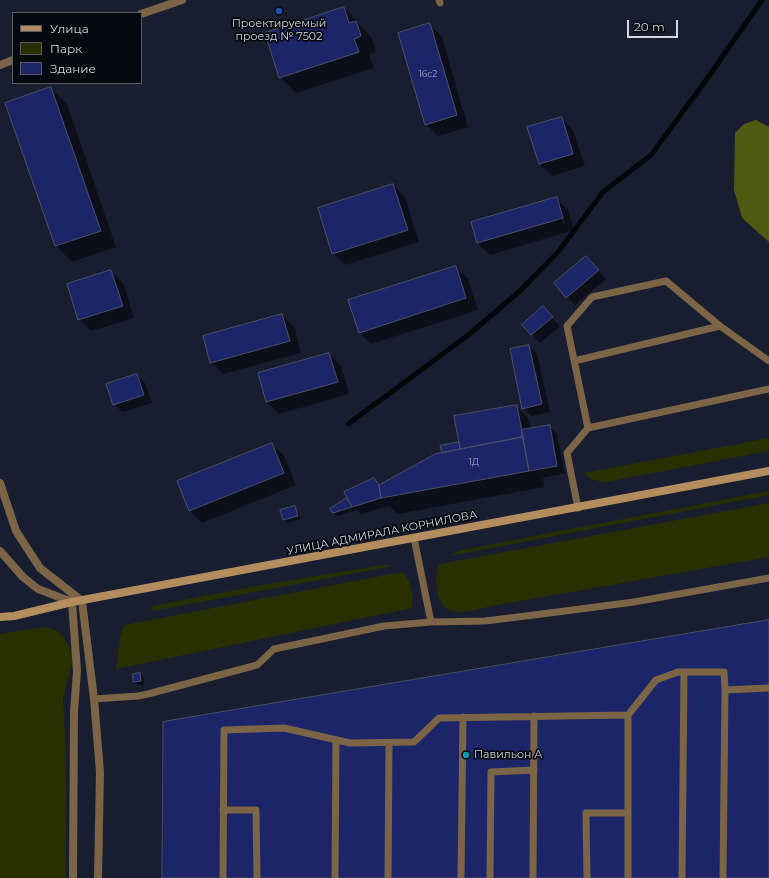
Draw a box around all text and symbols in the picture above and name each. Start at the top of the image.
marker: Проектируемый проезд № 7502 [274,6,284,16]
legend [12,12,142,84]
scale bar [629,12,680,38]
place label: Проектируемый проезд № 7502 [232,17,326,43]
text: 20 m [634,19,665,34]
text: Улица [50,21,89,36]
text: Парк [50,41,82,56]
text: Здание [50,61,96,76]
house number: 16с2 [419,69,437,79]
house number: 1Д [469,457,479,467]
street label: УЛИЦА АДМИРАЛА КОРНИЛОВА [286,508,478,558]
place label: Павильон А [474,748,542,762]
marker: Павильон А [461,750,471,760]

